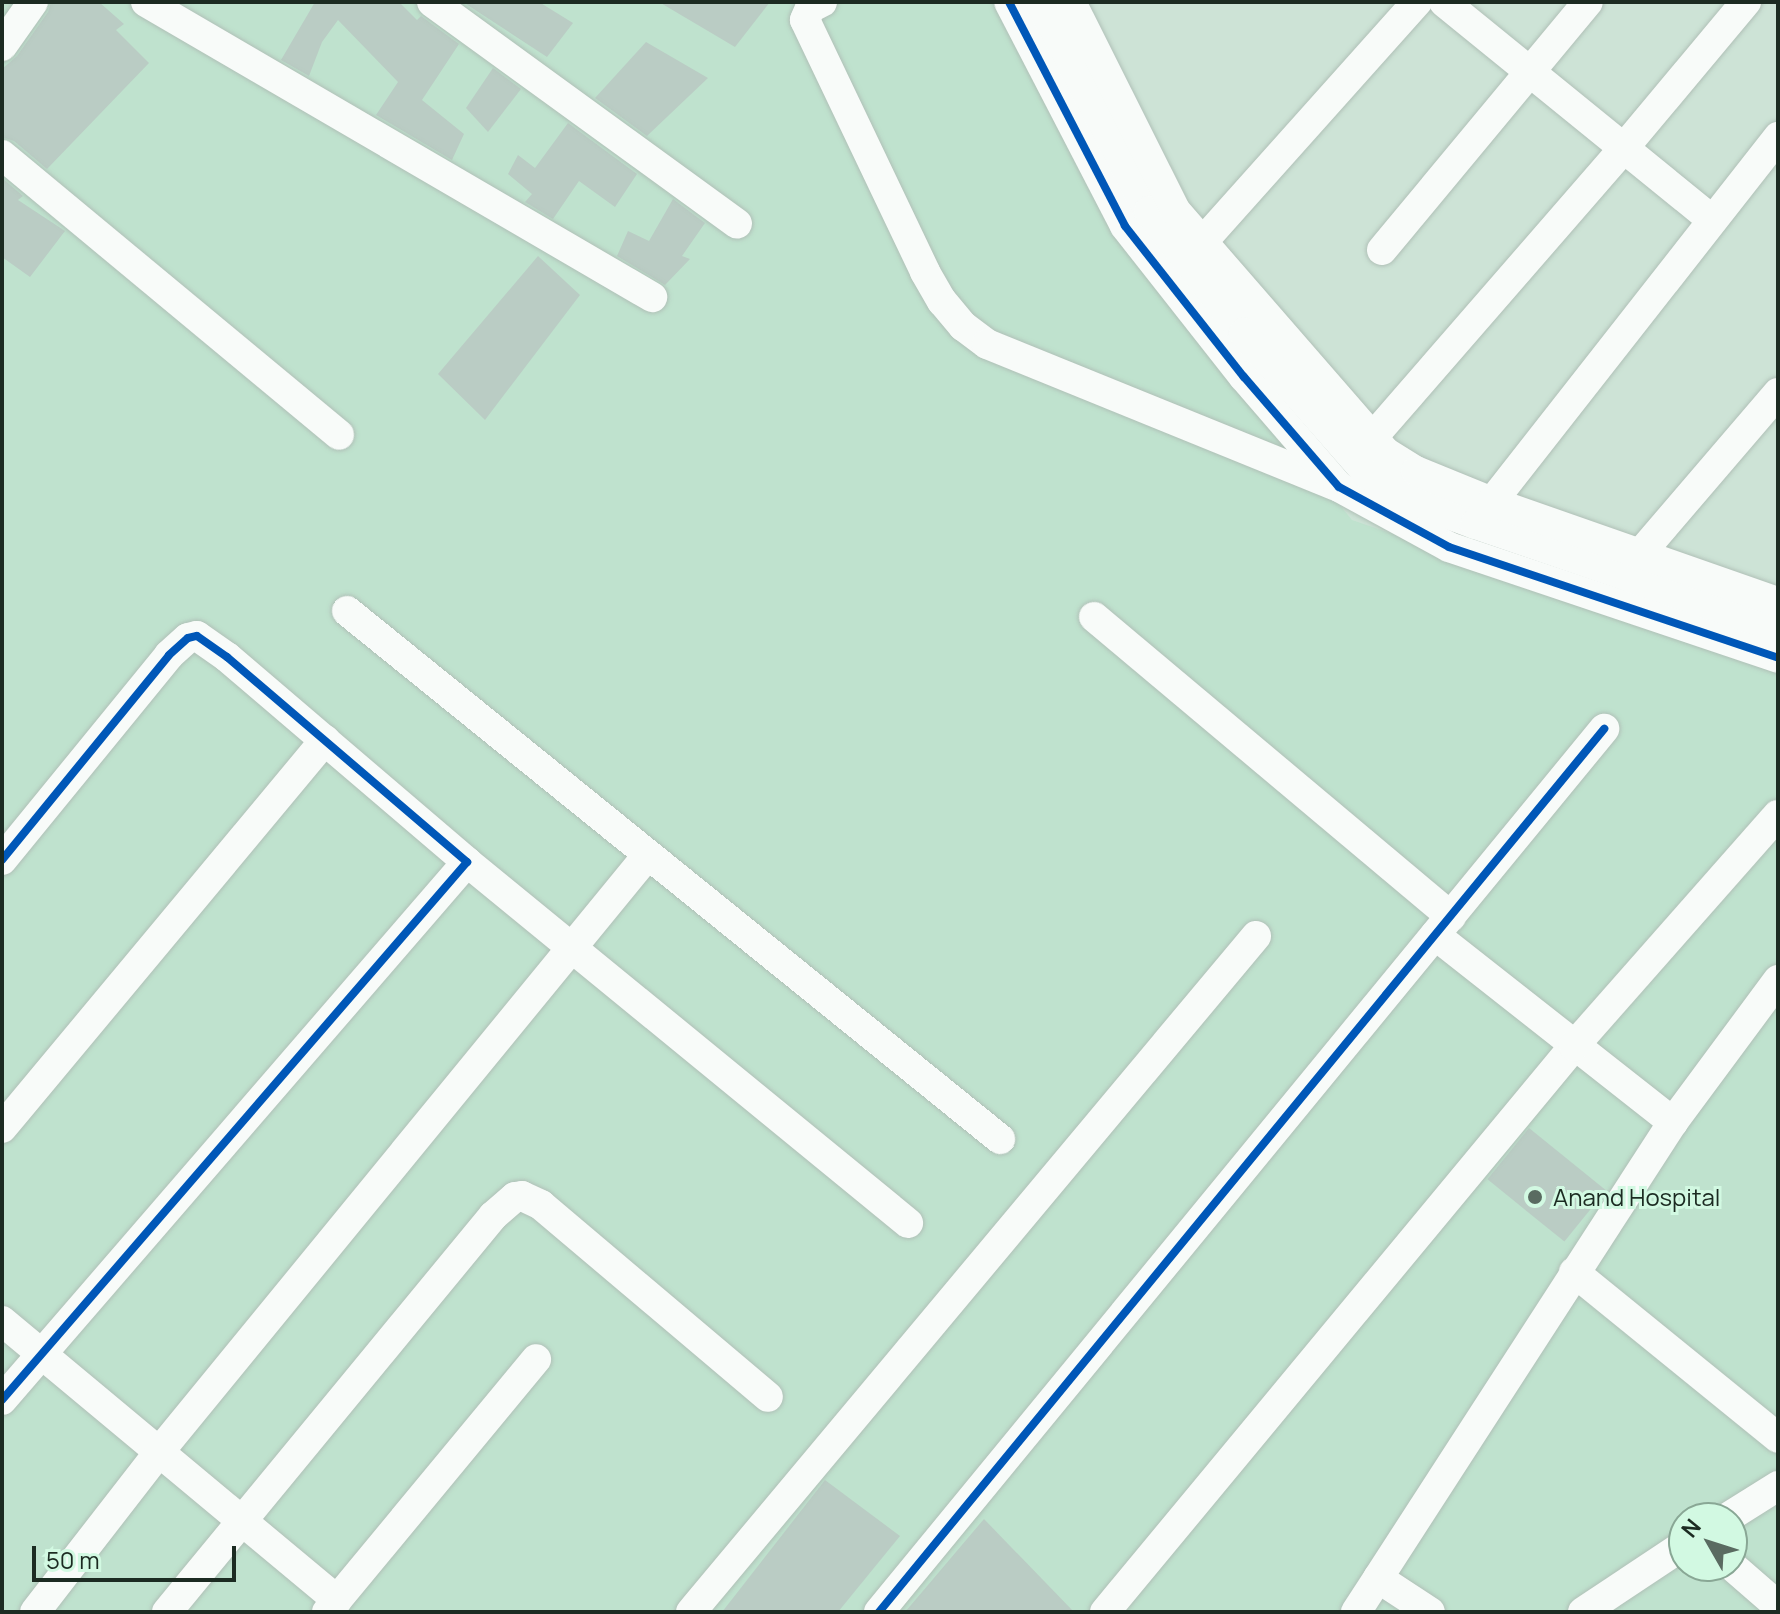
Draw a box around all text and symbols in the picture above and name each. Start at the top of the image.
place label: Anand Hospital [1553,1183,1720,1211]
marker: Anand Hospital [1524,1186,1546,1208]
north arrow [1668,1502,1748,1582]
text: N [1674,1513,1708,1544]
scale bar [36,1530,240,1580]
text: 50 m [46,1543,100,1576]

